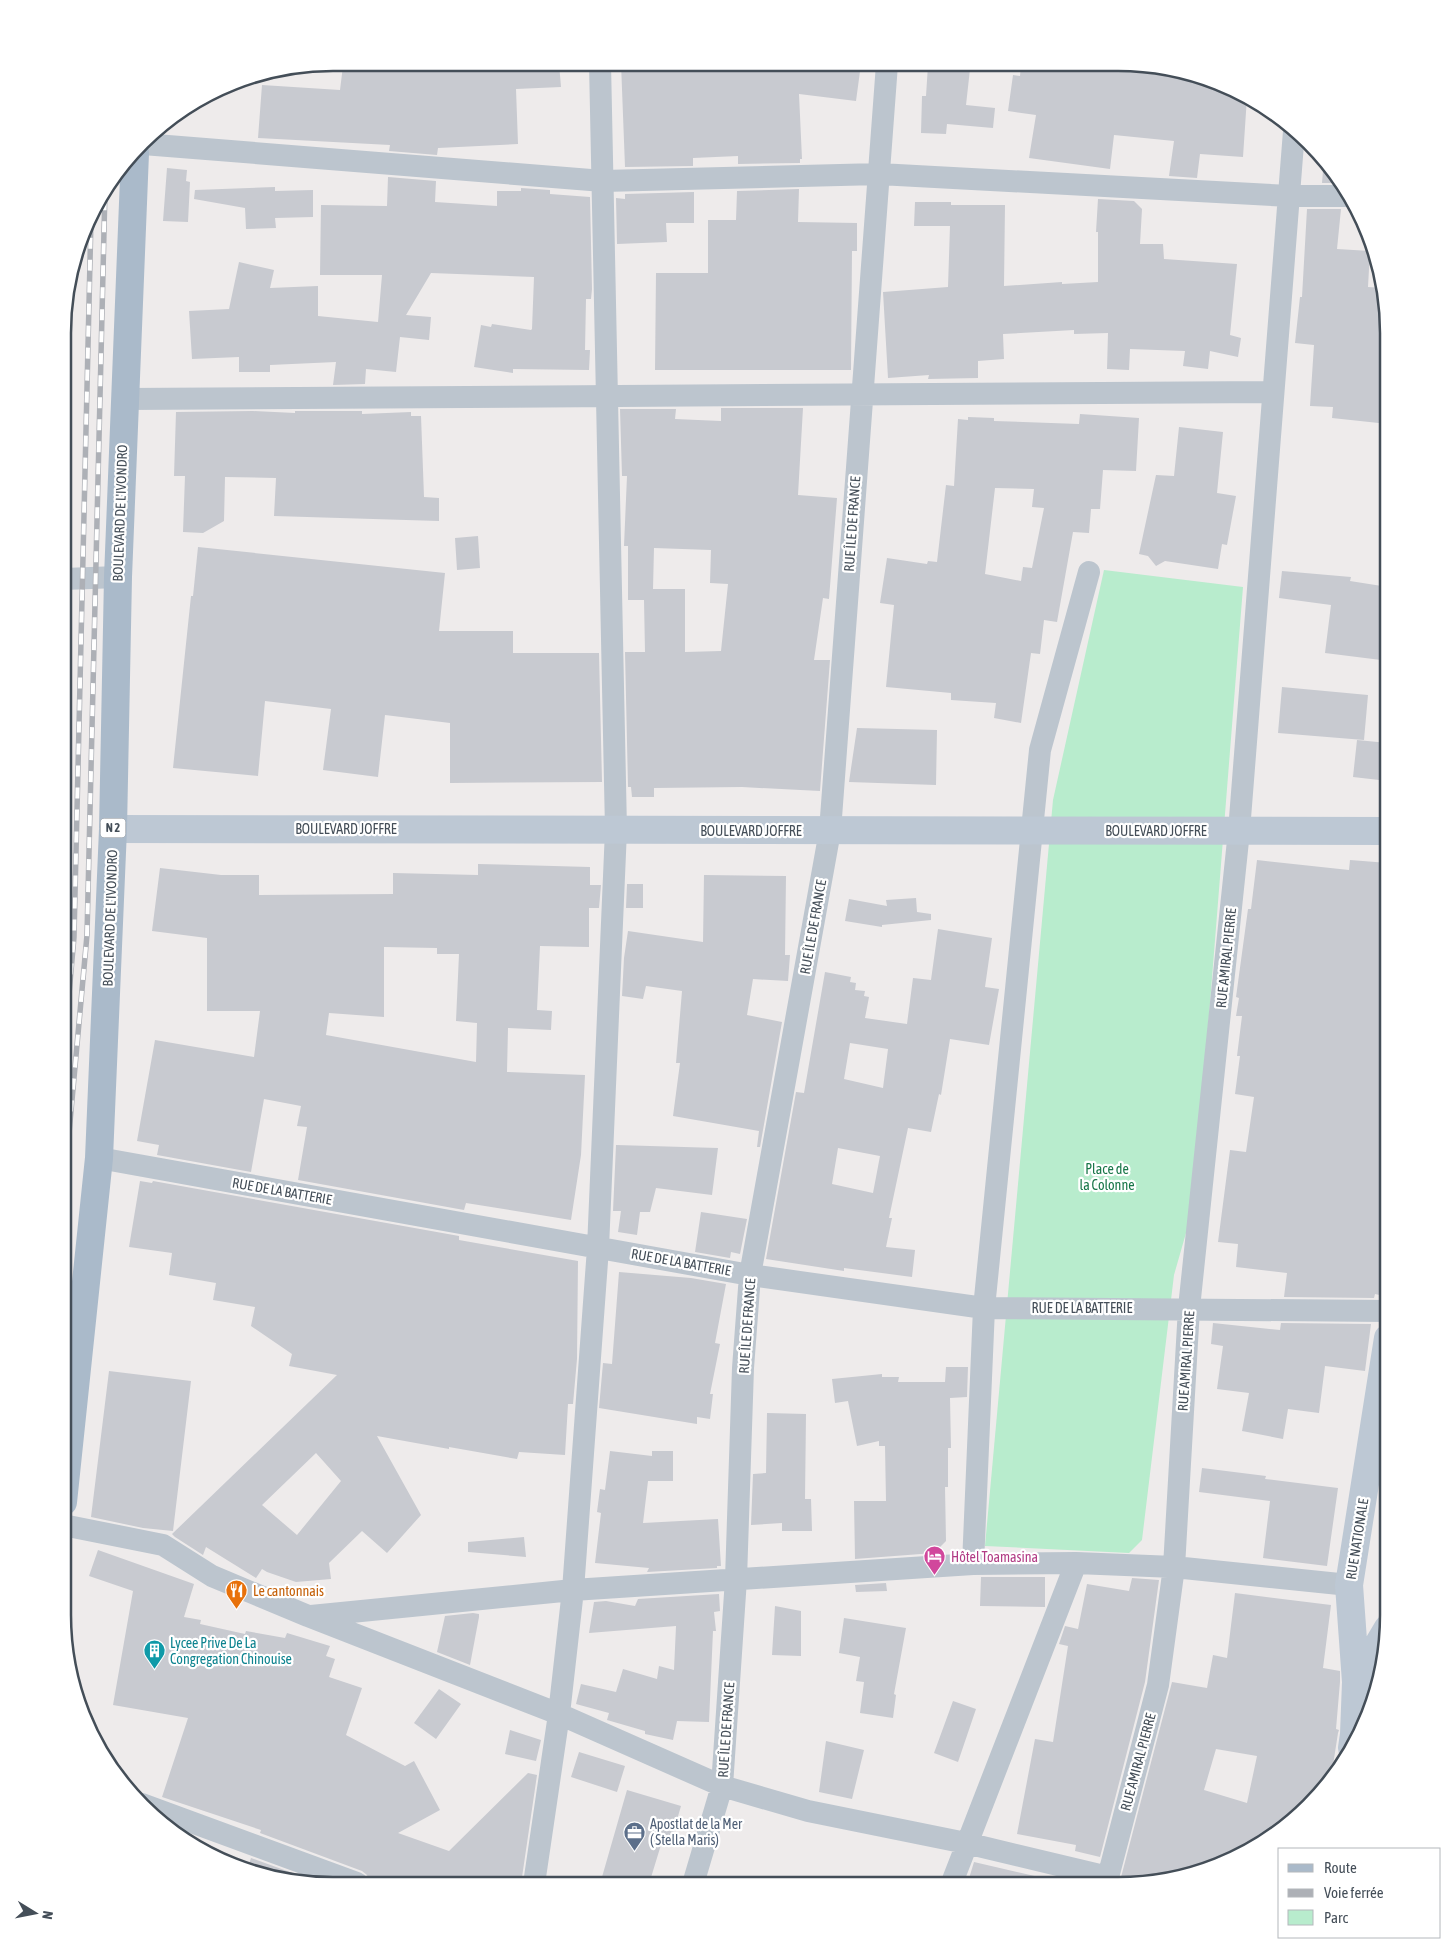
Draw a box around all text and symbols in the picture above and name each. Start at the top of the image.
street label: BOULEVARD DE L'IVONDRO [110,444,130,582]
street label: RUE ÎLE DE FRANCE [841,476,863,572]
road number: N 2 [100,818,126,838]
street label: BOULEVARD JOFFRE [295,821,397,837]
street label: BOULEVARD JOFFRE [700,823,802,839]
street label: BOULEVARD JOFFRE [1105,823,1207,839]
street label: BOULEVARD DE L'IVONDRO [100,849,120,987]
street label: RUE ÎLE DE FRANCE [797,878,829,976]
street label: RUE AMIRAL PIERRE [1213,907,1239,1009]
park label: Place de la Colonne [1079,1161,1135,1193]
street label: RUE DE LA BATTERIE [231,1174,333,1208]
street label: RUE DE LA BATTERIE [630,1245,732,1279]
street label: RUE ÎLE DE FRANCE [736,1278,758,1374]
street label: RUE DE LA BATTERIE [1032,1300,1132,1316]
street label: RUE AMIRAL PIERRE [1175,1310,1197,1412]
street label: RUE NATIONALE [1343,1497,1371,1581]
hotel icon: Hôtel Toamasina [923,1545,947,1576]
place label: Hôtel Toamasina [951,1549,1038,1565]
restaurant icon: Le cantonnais [225,1579,249,1610]
place label: Le cantonnais [253,1583,324,1599]
place label: Lycee Prive De La Congregation Chinouise [170,1635,292,1667]
building icon: Lycee Prive De La Congregation Chinouise [142,1639,166,1670]
street label: RUE ÎLE DE FRANCE [715,1682,737,1778]
street label: RUE AMIRAL PIERRE [1117,1711,1159,1813]
place label: Apostlat de la Mer ( Stella Maris) [650,1816,743,1848]
office icon: Apostlat de la Mer ( Stella Maris) [622,1820,646,1851]
legend [1278,1848,1441,1938]
text: Route [1324,1859,1357,1876]
text: Voie ferrée [1324,1884,1384,1901]
north arrow [10,1888,60,1938]
text: Parc [1324,1909,1348,1926]
text: N [39,1910,56,1921]

